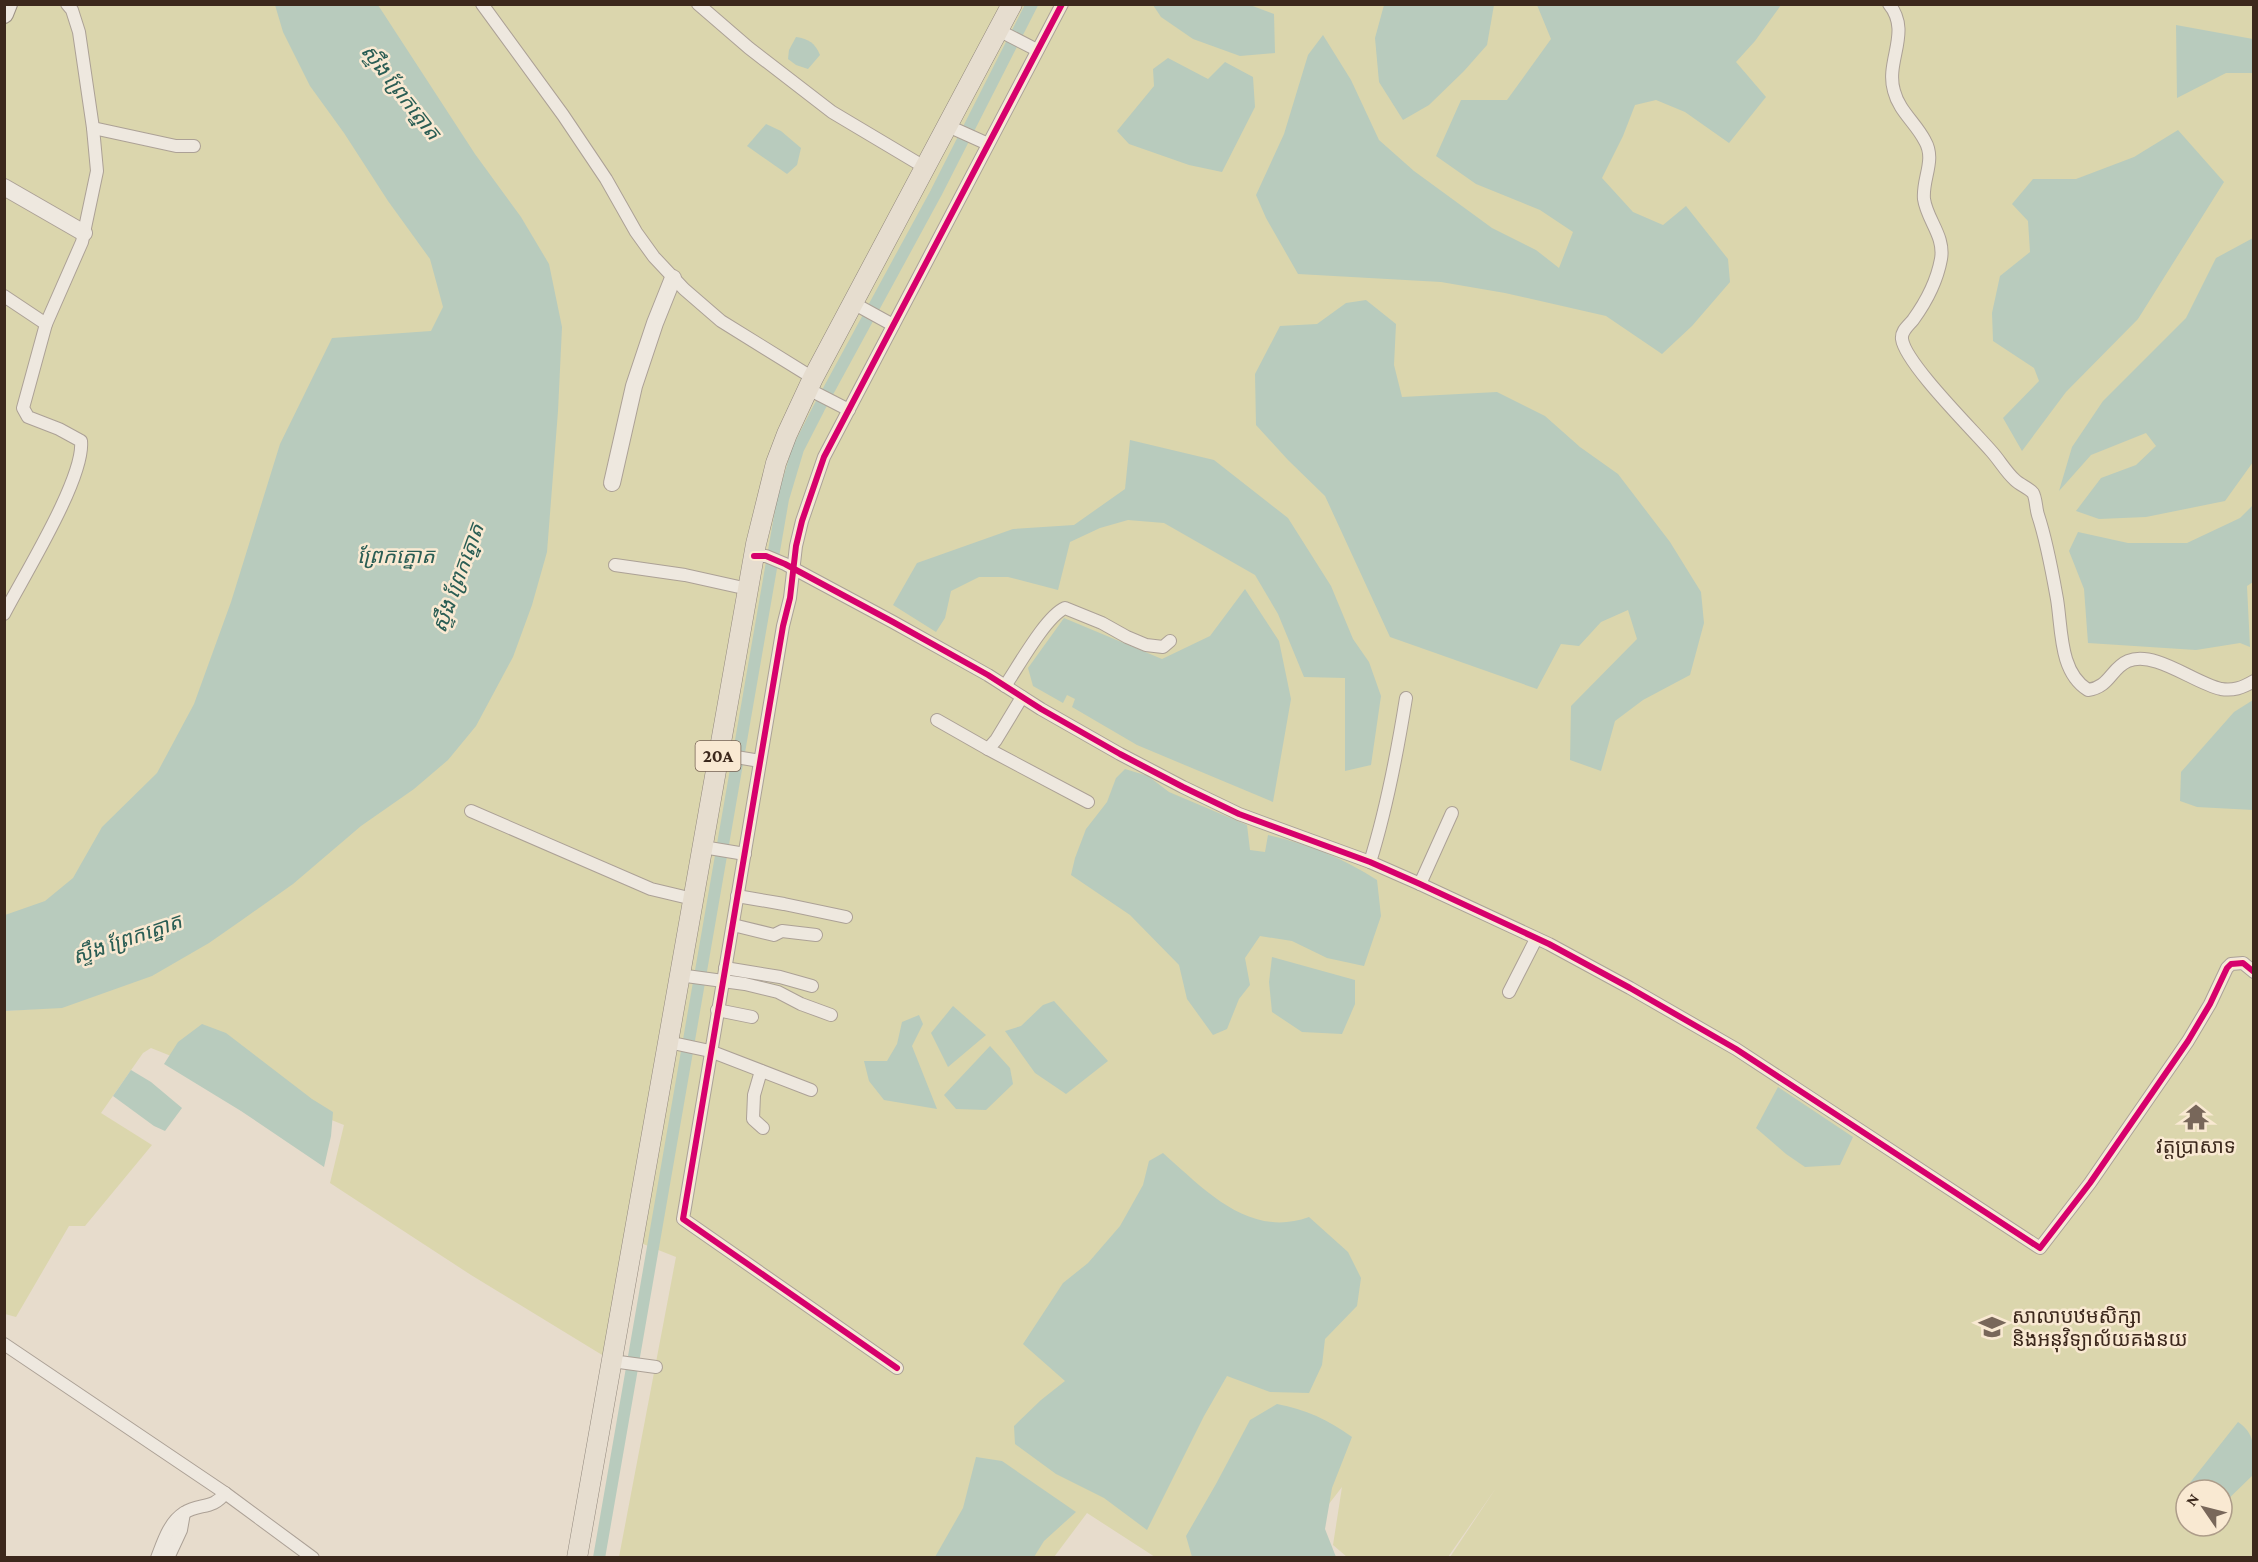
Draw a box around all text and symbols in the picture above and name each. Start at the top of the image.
water label: ស្ទឹង ព្រែកត្នោត [355,39,447,147]
water label: ស្ទឹង ព្រែកត្នោត [427,518,491,636]
water label: ព្រែកត្នោត [357,544,436,570]
road number: 20A [696,741,740,771]
water label: ស្ទឹង ព្រែកត្នោត [69,908,187,970]
temple icon: វត្តប្រាសាទ [2181,1102,2211,1132]
place label: វត្តប្រាសាទ [2156,1135,2236,1159]
place label: សាលាបឋមសិក្សា និងអនុវិទ្យាល័យគងនយ [2012,1305,2188,1353]
school or university icon: សាលាបឋមសិក្សា និងអនុវិទ្យាល័យគងនយ [1977,1312,2007,1342]
north arrow [2174,1478,2234,1538]
text: N [2182,1490,2202,1509]

